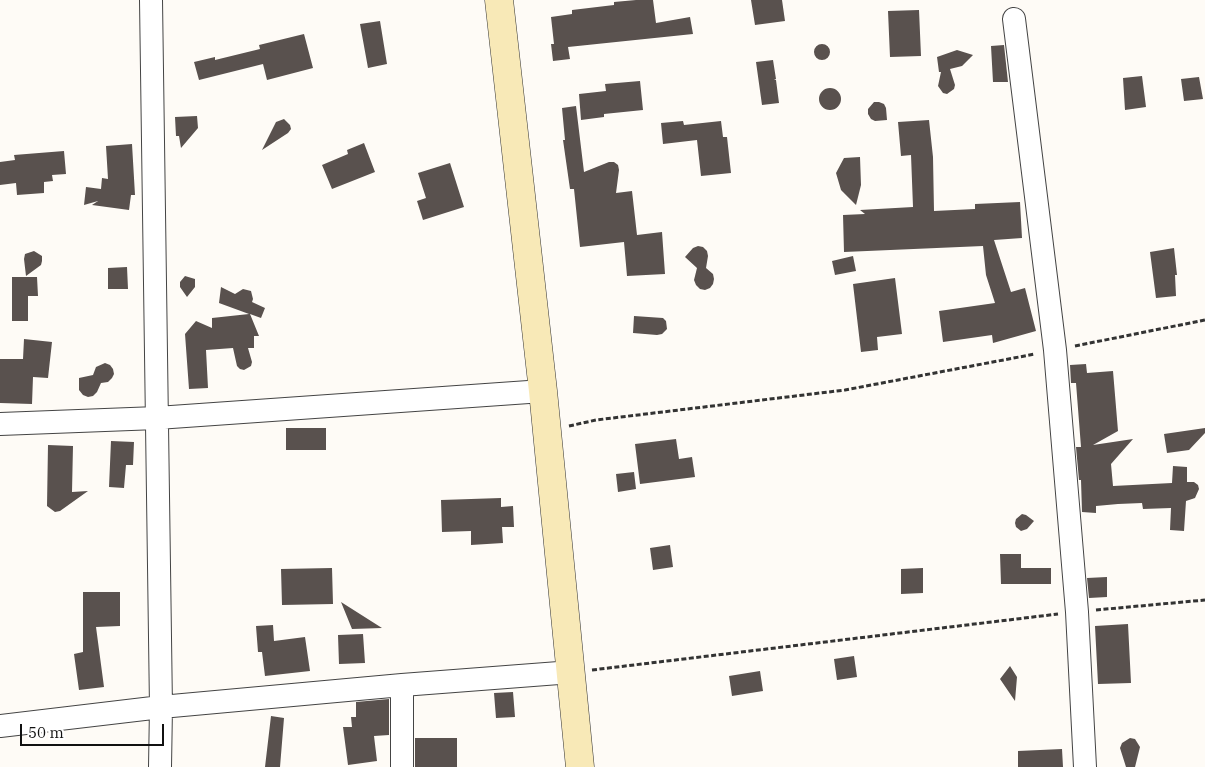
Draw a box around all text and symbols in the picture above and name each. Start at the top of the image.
scale bar [22,714,166,746]
text: 50 m [28,723,64,742]

